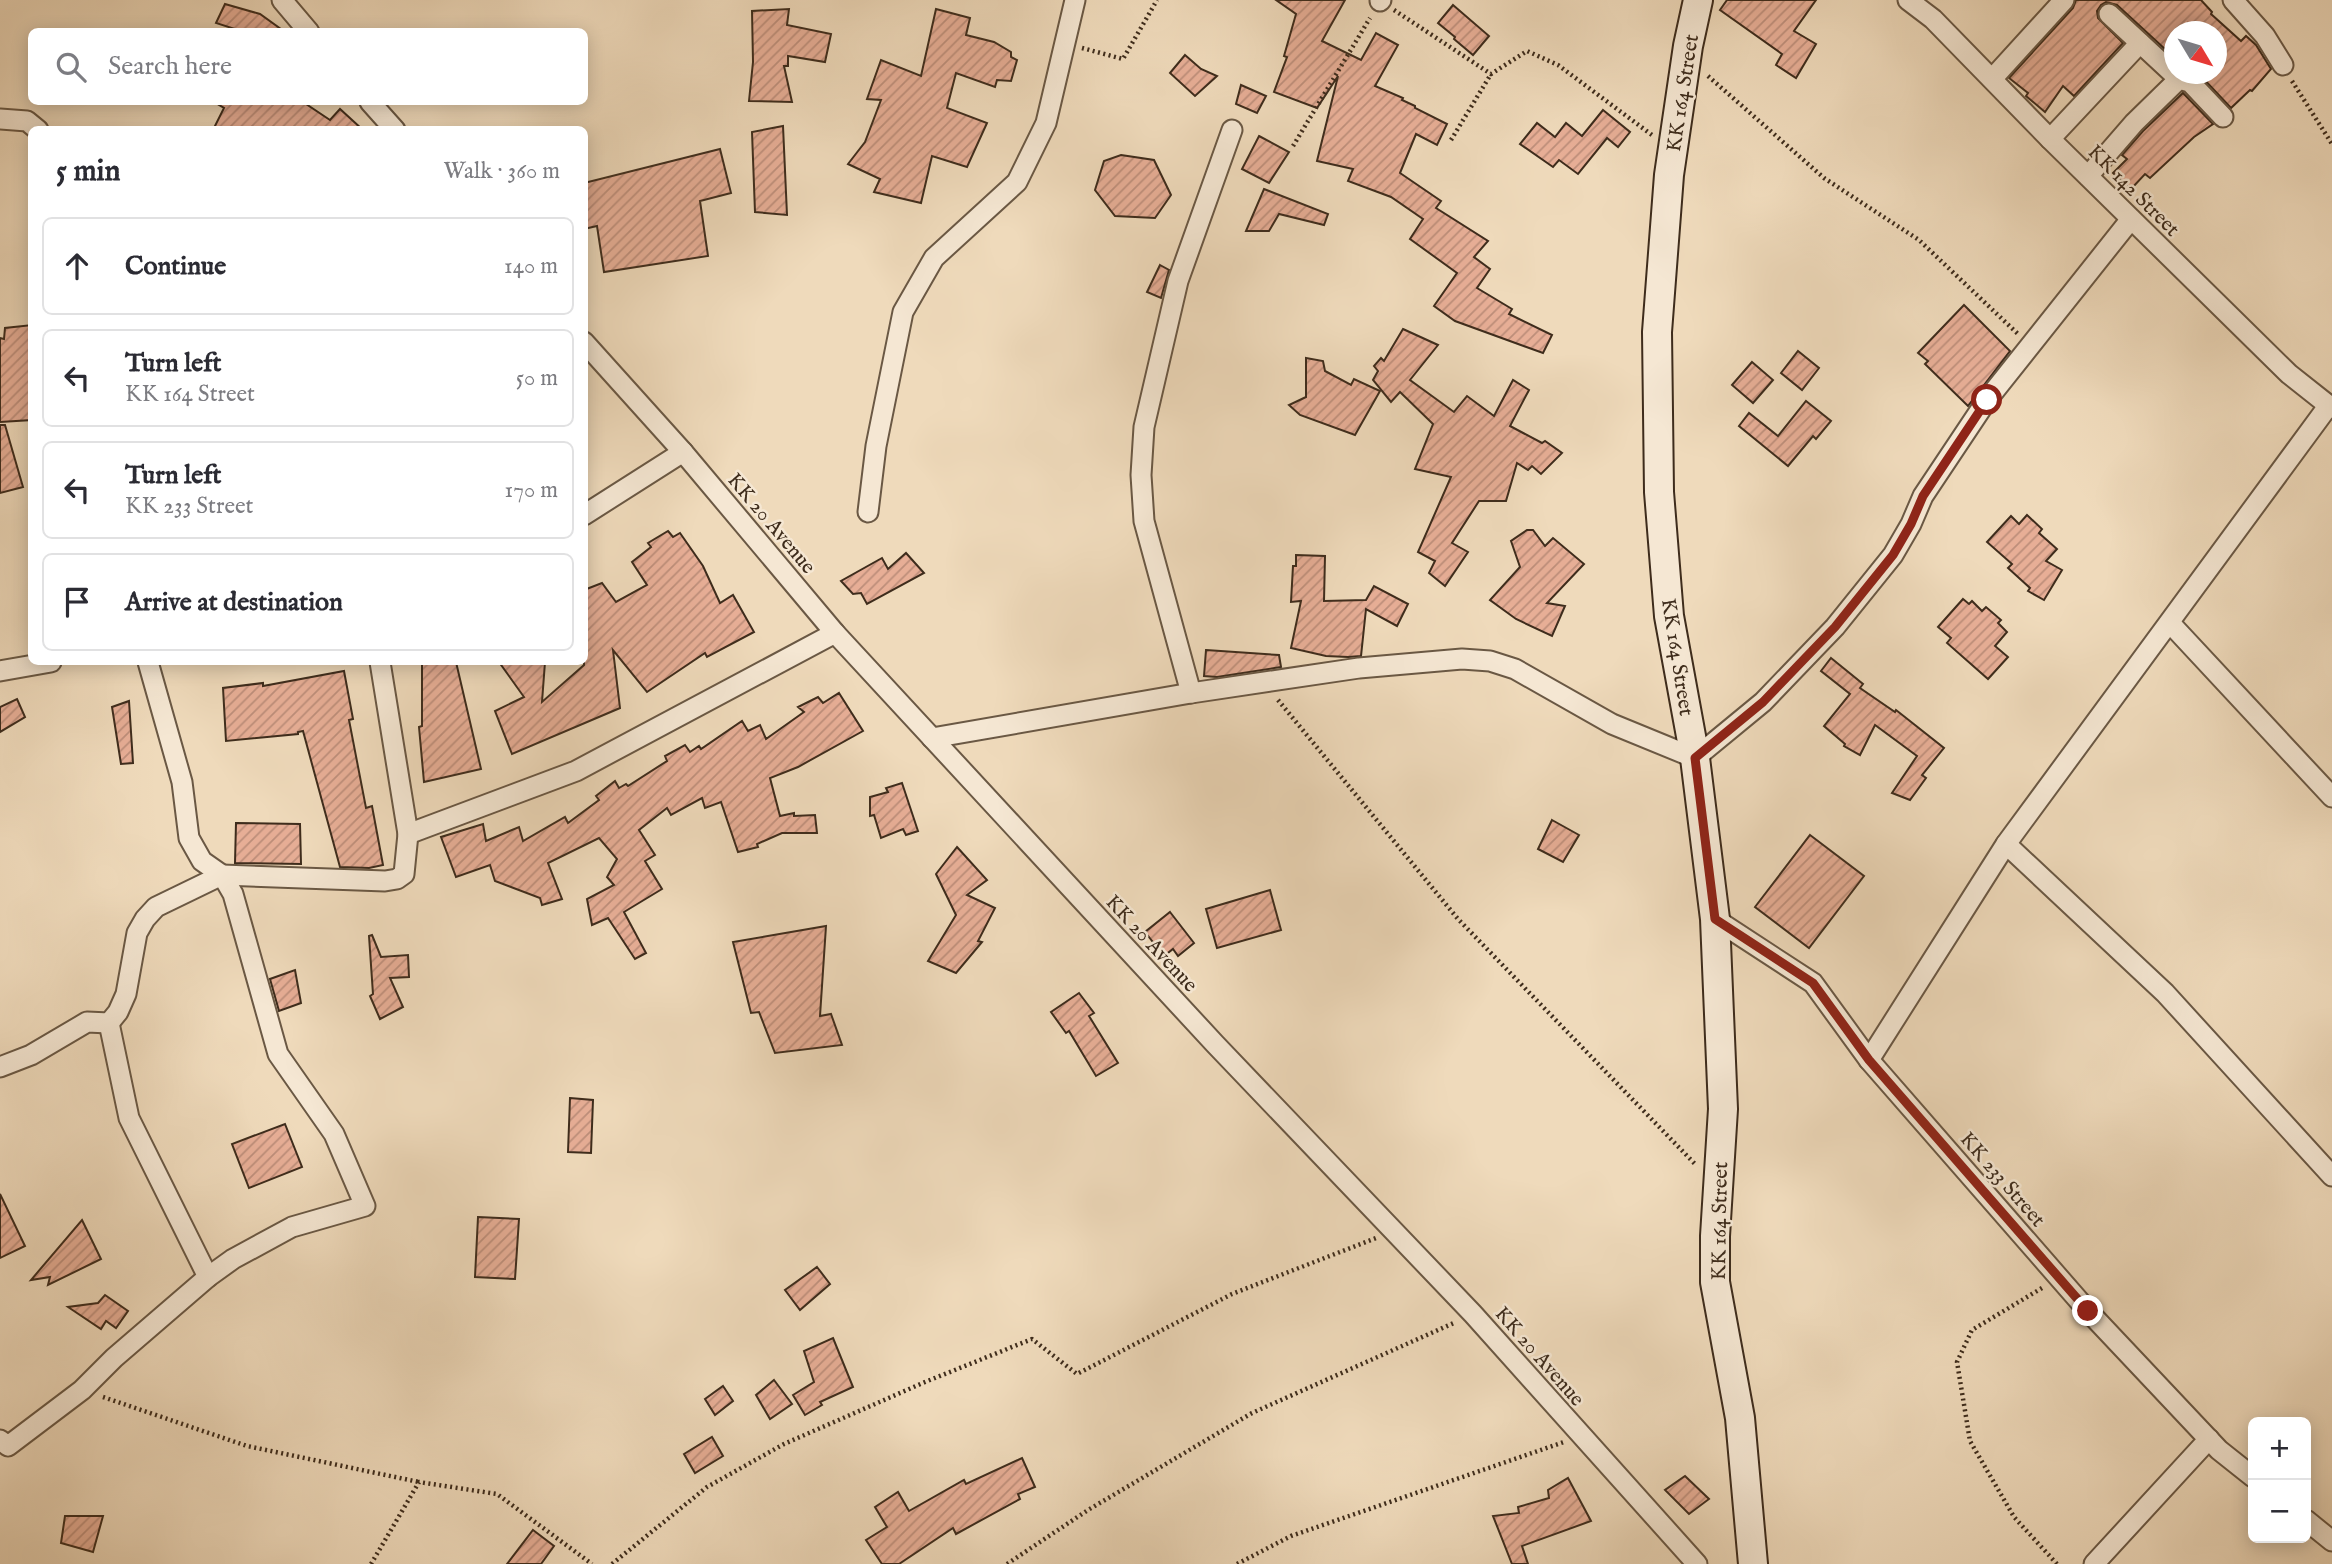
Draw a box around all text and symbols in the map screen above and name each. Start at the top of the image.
north arrow [2164,21,2227,84]
search box [28,28,588,105]
street label: KK 164 Street [1661,33,1706,154]
icon: search [52,48,90,86]
text: Search here [108,50,232,83]
street label: KK 142 Street [2081,139,2185,243]
text: 5 min [56,153,121,191]
text: Walk · 360 m [443,157,560,186]
icon: ahead [58,247,96,285]
text: Continue [125,250,226,283]
text: 140 m [504,252,558,281]
text: Turn left [125,347,222,380]
icon: left [58,359,96,397]
text: 50 m [516,364,558,393]
text: KK 164 Street [125,380,255,409]
route start [1971,384,2002,415]
text: Turn left [125,459,222,492]
street label: KK 20 Avenue [721,468,821,580]
icon: left [58,471,96,509]
text: 170 m [505,476,558,505]
text: KK 233 Street [125,492,253,521]
icon: arrive [58,583,96,621]
text: Arrive at destination [125,586,343,619]
street label: KK 164 Street [1654,597,1699,718]
street label: KK 20 Avenue [1099,890,1203,999]
street label: KK 233 Street [1953,1127,2051,1233]
street label: KK 164 Street [1706,1161,1735,1281]
route end [2072,1295,2103,1326]
street label: KK 20 Avenue [1488,1301,1590,1413]
map controls [2248,1417,2311,1543]
button: + [2248,1417,2311,1480]
button: − [2248,1480,2311,1543]

